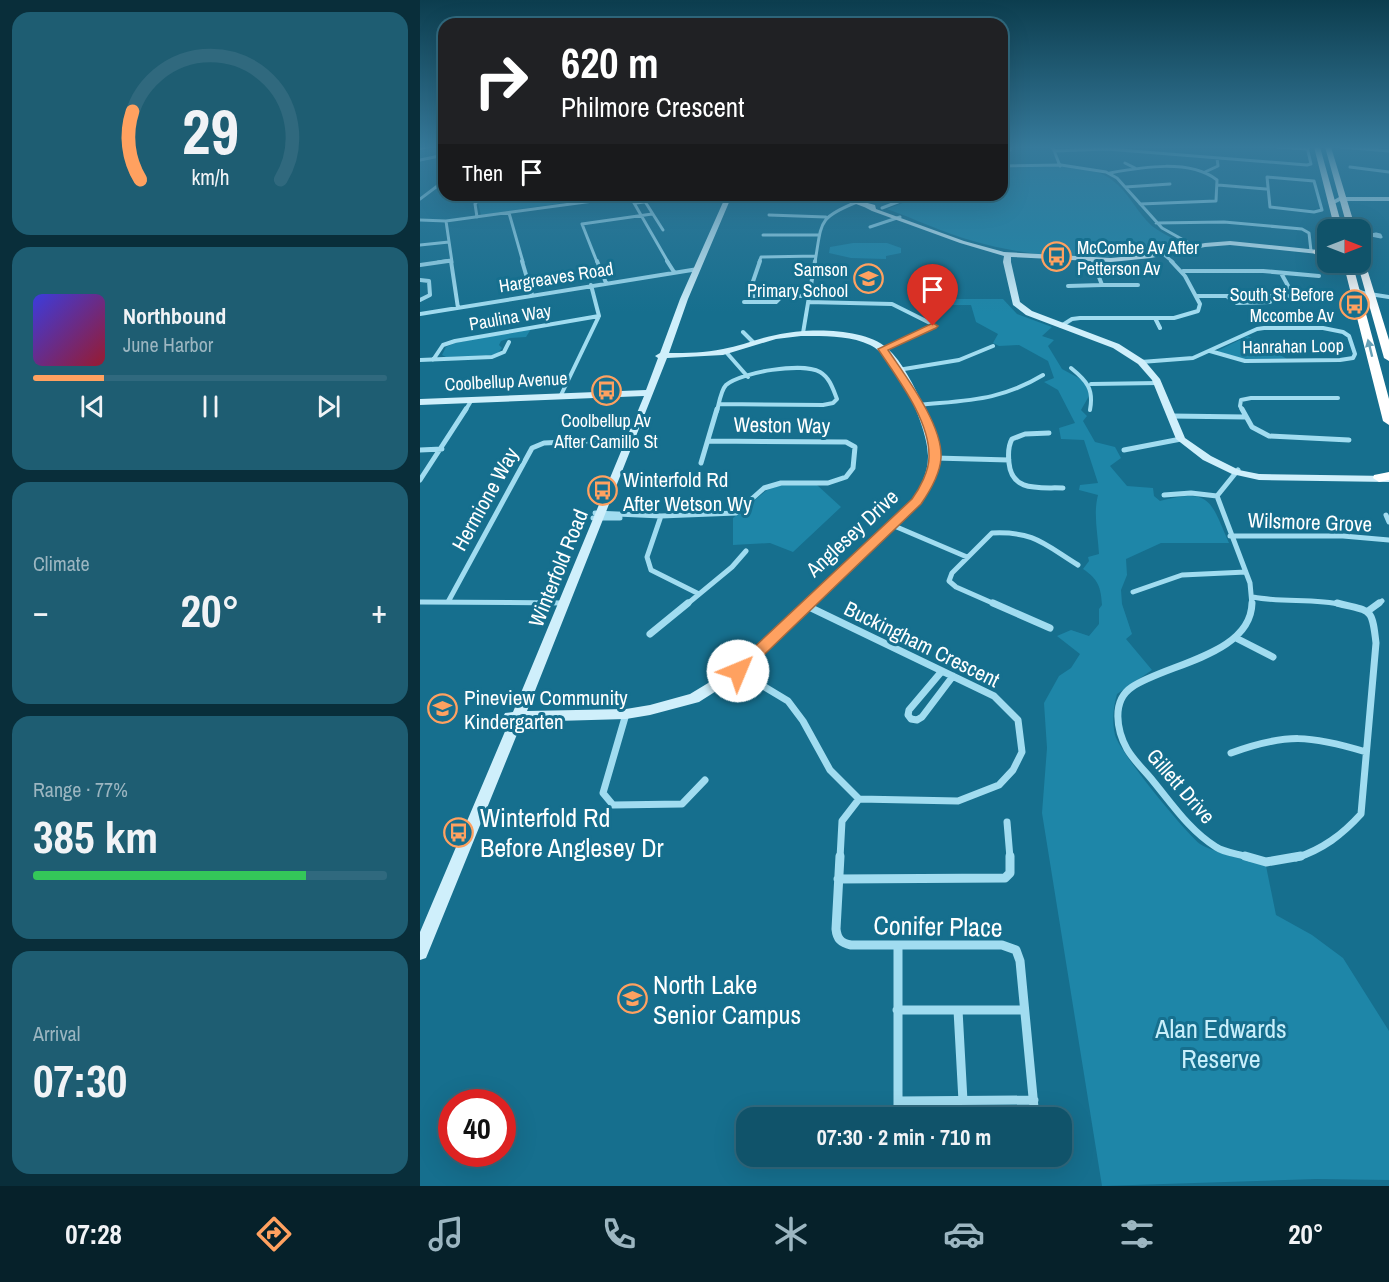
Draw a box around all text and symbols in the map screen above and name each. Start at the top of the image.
text: 620 m [561,35,659,91]
icon: right [462,42,540,120]
text: Philmore Crescent [561,89,744,125]
text: 29 [182,90,238,174]
icon: arrive [515,156,548,189]
text: Then [462,158,503,188]
text: km/h [191,164,229,193]
north arrow [1317,219,1371,273]
map controls [1317,219,1371,273]
place label: McCombe Av After Petterson Av [1077,235,1199,281]
bus stop icon: McCombe Av After Petterson Av [1040,241,1072,273]
street label: Hargreaves Road [497,256,615,298]
place label: Samson Primary School [747,257,848,303]
school or university icon: Samson Primary School [853,263,885,295]
pin [907,264,958,326]
icon: arrive [916,273,949,306]
place label: South St Before Mccombe Av [1230,282,1335,328]
bus stop icon: South St Before Mccombe Av [1339,288,1371,320]
street label: Paulina Way [467,297,554,337]
text: Northbound [123,301,226,331]
text: June Harbor [123,331,213,358]
street label: Hanrahan Loop [1242,333,1344,359]
one-way arrow [1364,339,1374,357]
street label: Coolbellup Avenue [444,365,568,397]
bus stop icon: Coolbellup Av After Camillo St [590,375,622,407]
icon: previous [76,390,109,423]
icon: pause [194,390,227,423]
icon: next [312,390,345,423]
place label: Coolbellup Av After Camillo St [553,408,658,454]
street label: Weston Way [733,410,831,440]
street label: Hermione Way [445,442,526,556]
place label: Winterfold Rd After Wetson Wy [622,465,752,518]
bus stop icon: Winterfold Rd After Wetson Wy [586,475,618,507]
street label: Anglesey Drive [799,483,905,584]
street label: Winterfold Road [521,505,595,631]
street label: Wilsmore Grove [1247,505,1373,539]
text: Climate [33,550,90,577]
text: 20° [180,580,240,641]
text: − [33,589,49,633]
text: + [371,589,387,633]
street label: Buckingham Crescent [840,594,1005,694]
position arrow [706,639,770,703]
place label: Pineview Community Kindergarten [464,683,628,736]
school or university icon: Pineview Community Kindergarten [427,693,459,725]
street label: Gillett Drive [1140,742,1222,830]
text: Range · 77% [33,776,128,803]
place label: Winterfold Rd Before Anglesey Dr [480,800,664,865]
text: 385 km [33,806,158,867]
bus stop icon: Winterfold Rd Before Anglesey Dr [443,816,475,848]
street label: Conifer Place [873,907,1003,945]
place label: North Lake Senior Campus [653,967,801,1032]
school or university icon: North Lake Senior Campus [616,983,648,1015]
park label: Alan Edwards Reserve [1154,1011,1287,1076]
text: Arrival [33,1020,80,1047]
text: 07:30 [33,1050,127,1111]
speed limit sign: 40 [438,1089,516,1167]
text: 07:30 · 2 min · 710 m [817,1122,991,1152]
icon: directions [253,1213,295,1255]
icon: music [425,1213,467,1255]
icon: phone [598,1213,640,1255]
icon: climate [770,1213,812,1255]
icon: car [943,1213,985,1255]
icon: filters [1116,1213,1158,1255]
text: 07:28 [65,1216,122,1252]
text: 20° [1288,1216,1324,1252]

